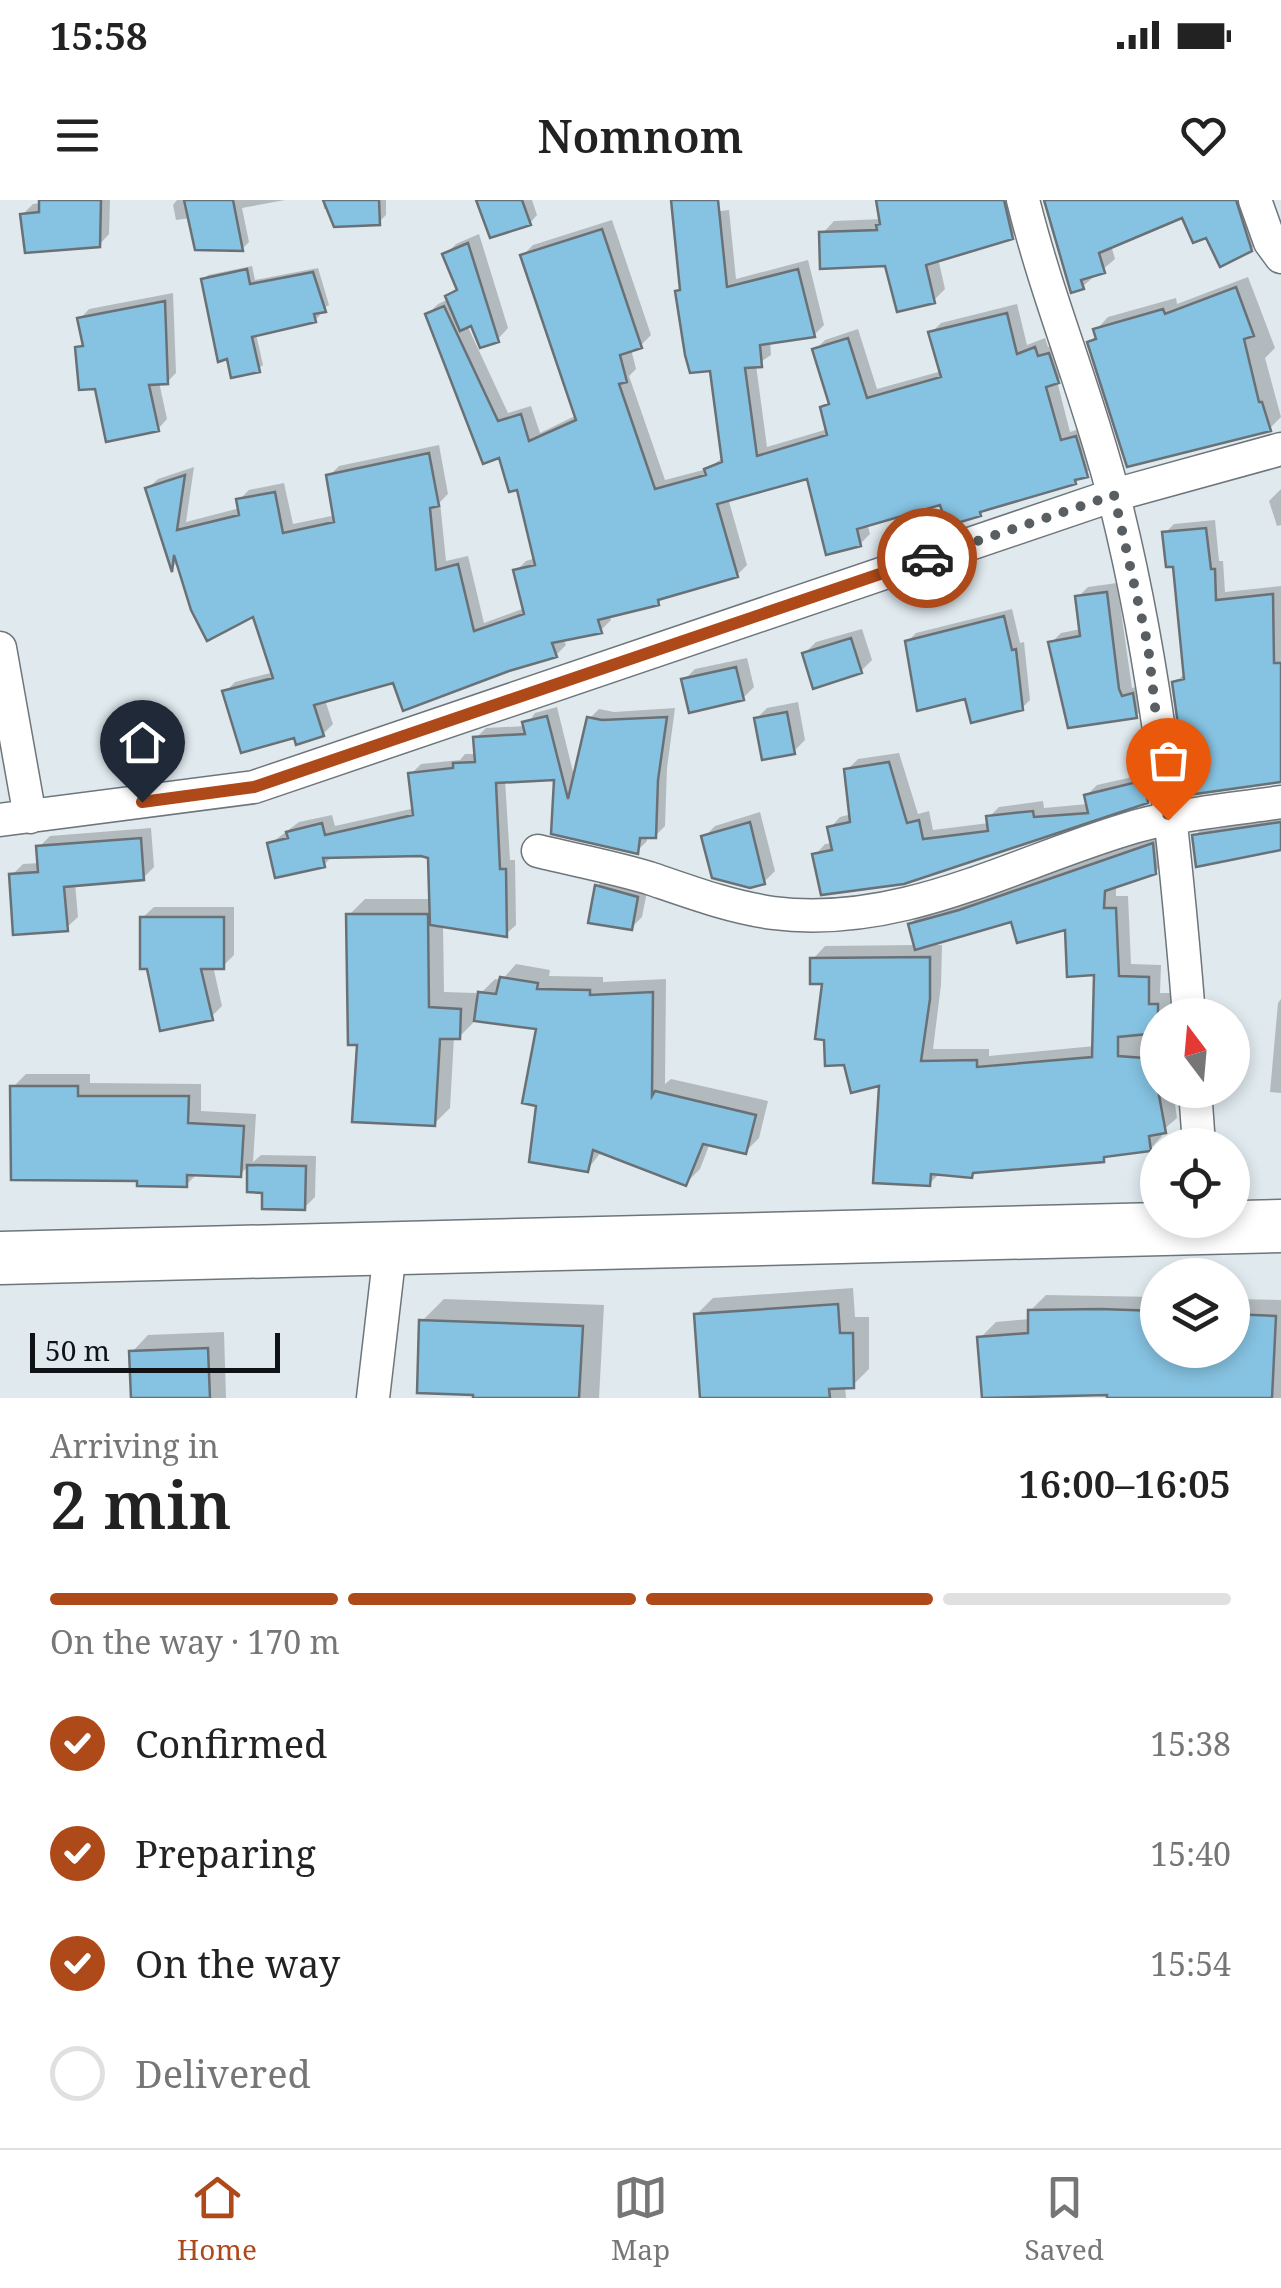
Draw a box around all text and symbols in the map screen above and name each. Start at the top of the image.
text: 15:58 [50,9,147,61]
text: Nomnom [537,105,744,166]
icon: menu [50,108,105,163]
icon: heart [1176,108,1231,163]
courier [877,508,977,608]
icon: car [900,531,955,586]
pin [100,700,185,803]
icon: home [115,715,170,770]
pin [1126,718,1211,821]
icon: bag [1141,733,1196,788]
north arrow [1140,998,1250,1108]
map controls [1140,998,1250,1368]
button: locate [1140,1128,1250,1238]
button: layers [1140,1258,1250,1368]
scale bar [30,1328,280,1372]
text: 50 m [45,1331,110,1369]
text: Arriving in [50,1424,219,1467]
text: 16:00–16:05 [1018,1457,1231,1509]
text: 2 min [50,1460,232,1548]
text: On the way · 170 m [50,1620,340,1663]
icon: check [50,1716,105,1771]
text: Confirmed [135,1717,327,1769]
text: 15:38 [1150,1722,1231,1765]
icon: check [50,1826,105,1881]
text: Preparing [135,1827,316,1879]
text: 15:40 [1150,1832,1231,1875]
icon: check [50,1936,105,1991]
text: On the way [135,1937,340,1989]
text: 15:54 [1150,1942,1231,1985]
text: Delivered [135,2047,311,2099]
tab: Home [177,2170,257,2268]
tab: Map [611,2170,670,2268]
tab: Saved [1025,2170,1104,2268]

